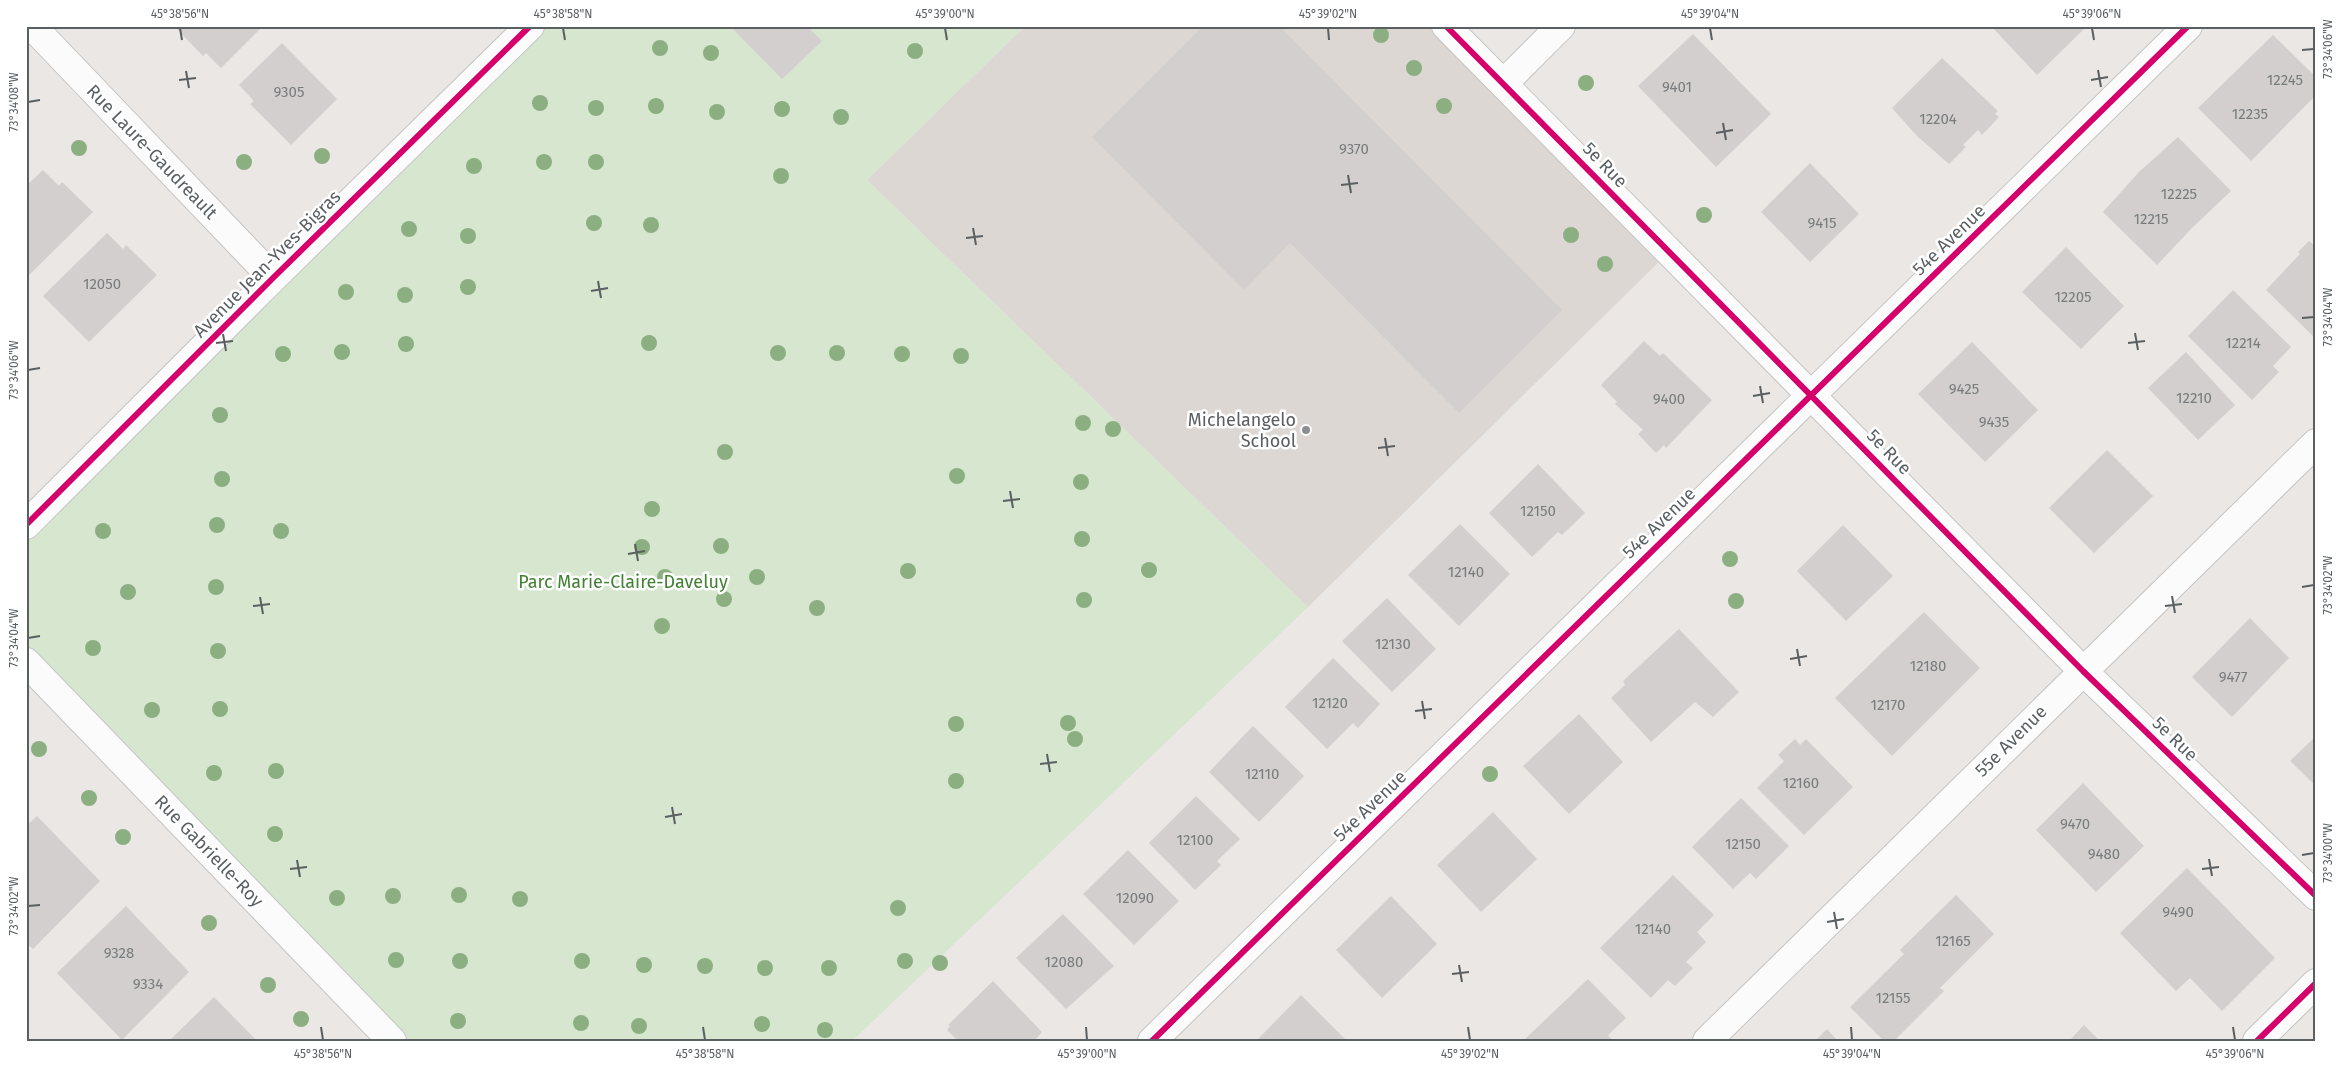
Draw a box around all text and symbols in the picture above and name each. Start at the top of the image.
text: 45°38'56"N [151,7,209,21]
text: 45°38'58"N [534,7,592,21]
text: 45°39'00"N [915,7,975,21]
text: 45°39'02"N [1299,7,1357,21]
text: 45°39'04"N [1681,7,1739,21]
text: 45°39'06"N [2063,7,2121,21]
text: 73°34'06"W [2321,19,2335,79]
house number: 12245 [2267,71,2303,89]
text: 73°34'08"W [7,72,21,132]
house number: 9401 [1662,78,1692,96]
street label: Rue Laure-Gaudreault [82,80,222,224]
house number: 9305 [274,83,304,101]
house number: 12235 [2232,105,2268,123]
house number: 12204 [1919,110,1957,128]
street label: 5e Rue [1578,138,1632,192]
house number: 9370 [1339,140,1369,158]
house number: 12225 [2161,185,2197,203]
street label: Avenue Jean-Yves-Bigras [189,186,345,342]
street label: 54e Avenue [1908,200,1990,280]
house number: 12215 [2134,210,2168,228]
house number: 9415 [1808,214,1836,232]
house number: 12050 [83,275,121,293]
text: 73°34'04"W [2321,287,2335,346]
house number: 12205 [2054,288,2092,306]
house number: 12214 [2225,334,2261,352]
text: 73°34'06"W [7,340,21,400]
house number: 9425 [1949,380,1979,398]
house number: 12210 [2176,389,2212,407]
house number: 9400 [1653,390,1685,408]
place label: Michelangelo School [1188,409,1296,452]
house number: 9435 [1979,413,2009,431]
marker: Michelangelo School [1300,424,1312,436]
street label: 5e Rue [1862,425,1916,479]
street label: 54e Avenue [1618,483,1700,563]
house number: 12150 [1520,502,1556,520]
text: 73°34'02"W [2321,555,2335,614]
house number: 12140 [1448,563,1484,581]
park label: Parc Marie-Claire-Daveluy [518,571,728,593]
text: 73°34'04"W [7,608,21,667]
house number: 12130 [1375,635,1411,653]
house number: 12180 [1910,657,1946,675]
house number: 9477 [2219,668,2248,686]
house number: 12120 [1312,694,1348,712]
house number: 12170 [1871,696,1905,714]
street label: 55e Avenue [1971,701,2051,781]
street label: 5e Rue [2148,712,2202,766]
house number: 12110 [1245,765,1279,783]
street label: 54e Avenue [1329,766,1411,846]
house number: 12160 [1783,774,1819,792]
street label: Rue Gabrielle-Roy [150,790,268,912]
house number: 9470 [2060,815,2090,833]
text: 73°34'00"W [2321,823,2335,883]
house number: 12100 [1177,831,1213,849]
house number: 12150 [1725,835,1761,853]
house number: 9480 [2088,845,2120,863]
text: 73°34'02"W [7,876,21,935]
house number: 12090 [1116,889,1154,907]
house number: 9490 [2162,903,2194,921]
house number: 12140 [1635,920,1671,938]
house number: 12165 [1935,932,1971,950]
house number: 9328 [104,944,134,962]
house number: 12080 [1045,953,1083,971]
house number: 9334 [133,975,163,993]
house number: 12155 [1876,989,1911,1007]
text: 45°38'56"N [294,1047,352,1061]
text: 45°38'58"N [676,1047,734,1061]
text: 45°39'00"N [1057,1047,1117,1061]
text: 45°39'02"N [1441,1047,1499,1061]
text: 45°39'04"N [1823,1047,1881,1061]
text: 45°39'06"N [2206,1047,2264,1061]

